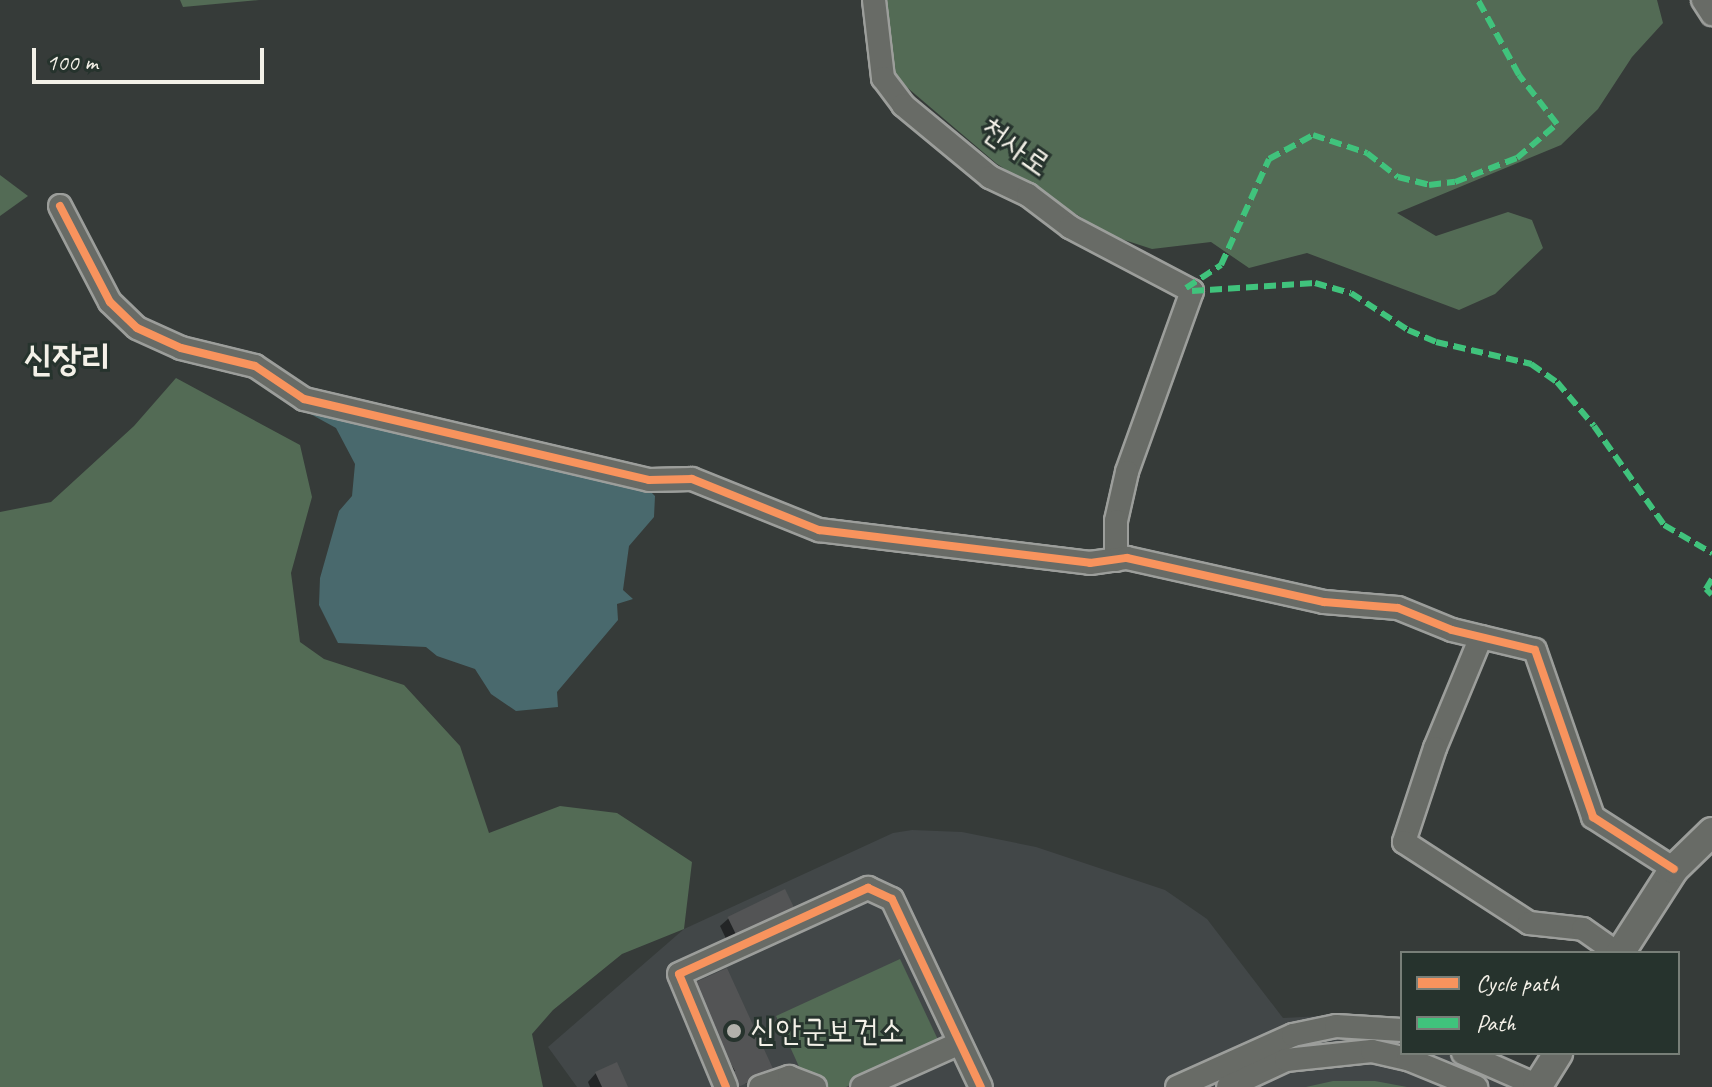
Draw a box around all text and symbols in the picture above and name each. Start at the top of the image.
scale bar [36,32,268,82]
text: 100 m [46,47,98,77]
street label: 천사로 [972,109,1058,185]
district label: 신장리 [24,337,110,381]
legend [1400,951,1680,1055]
text: Cycle path [1476,968,1559,998]
text: Path [1476,1008,1516,1038]
place label: 신안군보건소 [750,1012,904,1050]
marker: 신안군보건소 [725,1022,743,1040]

